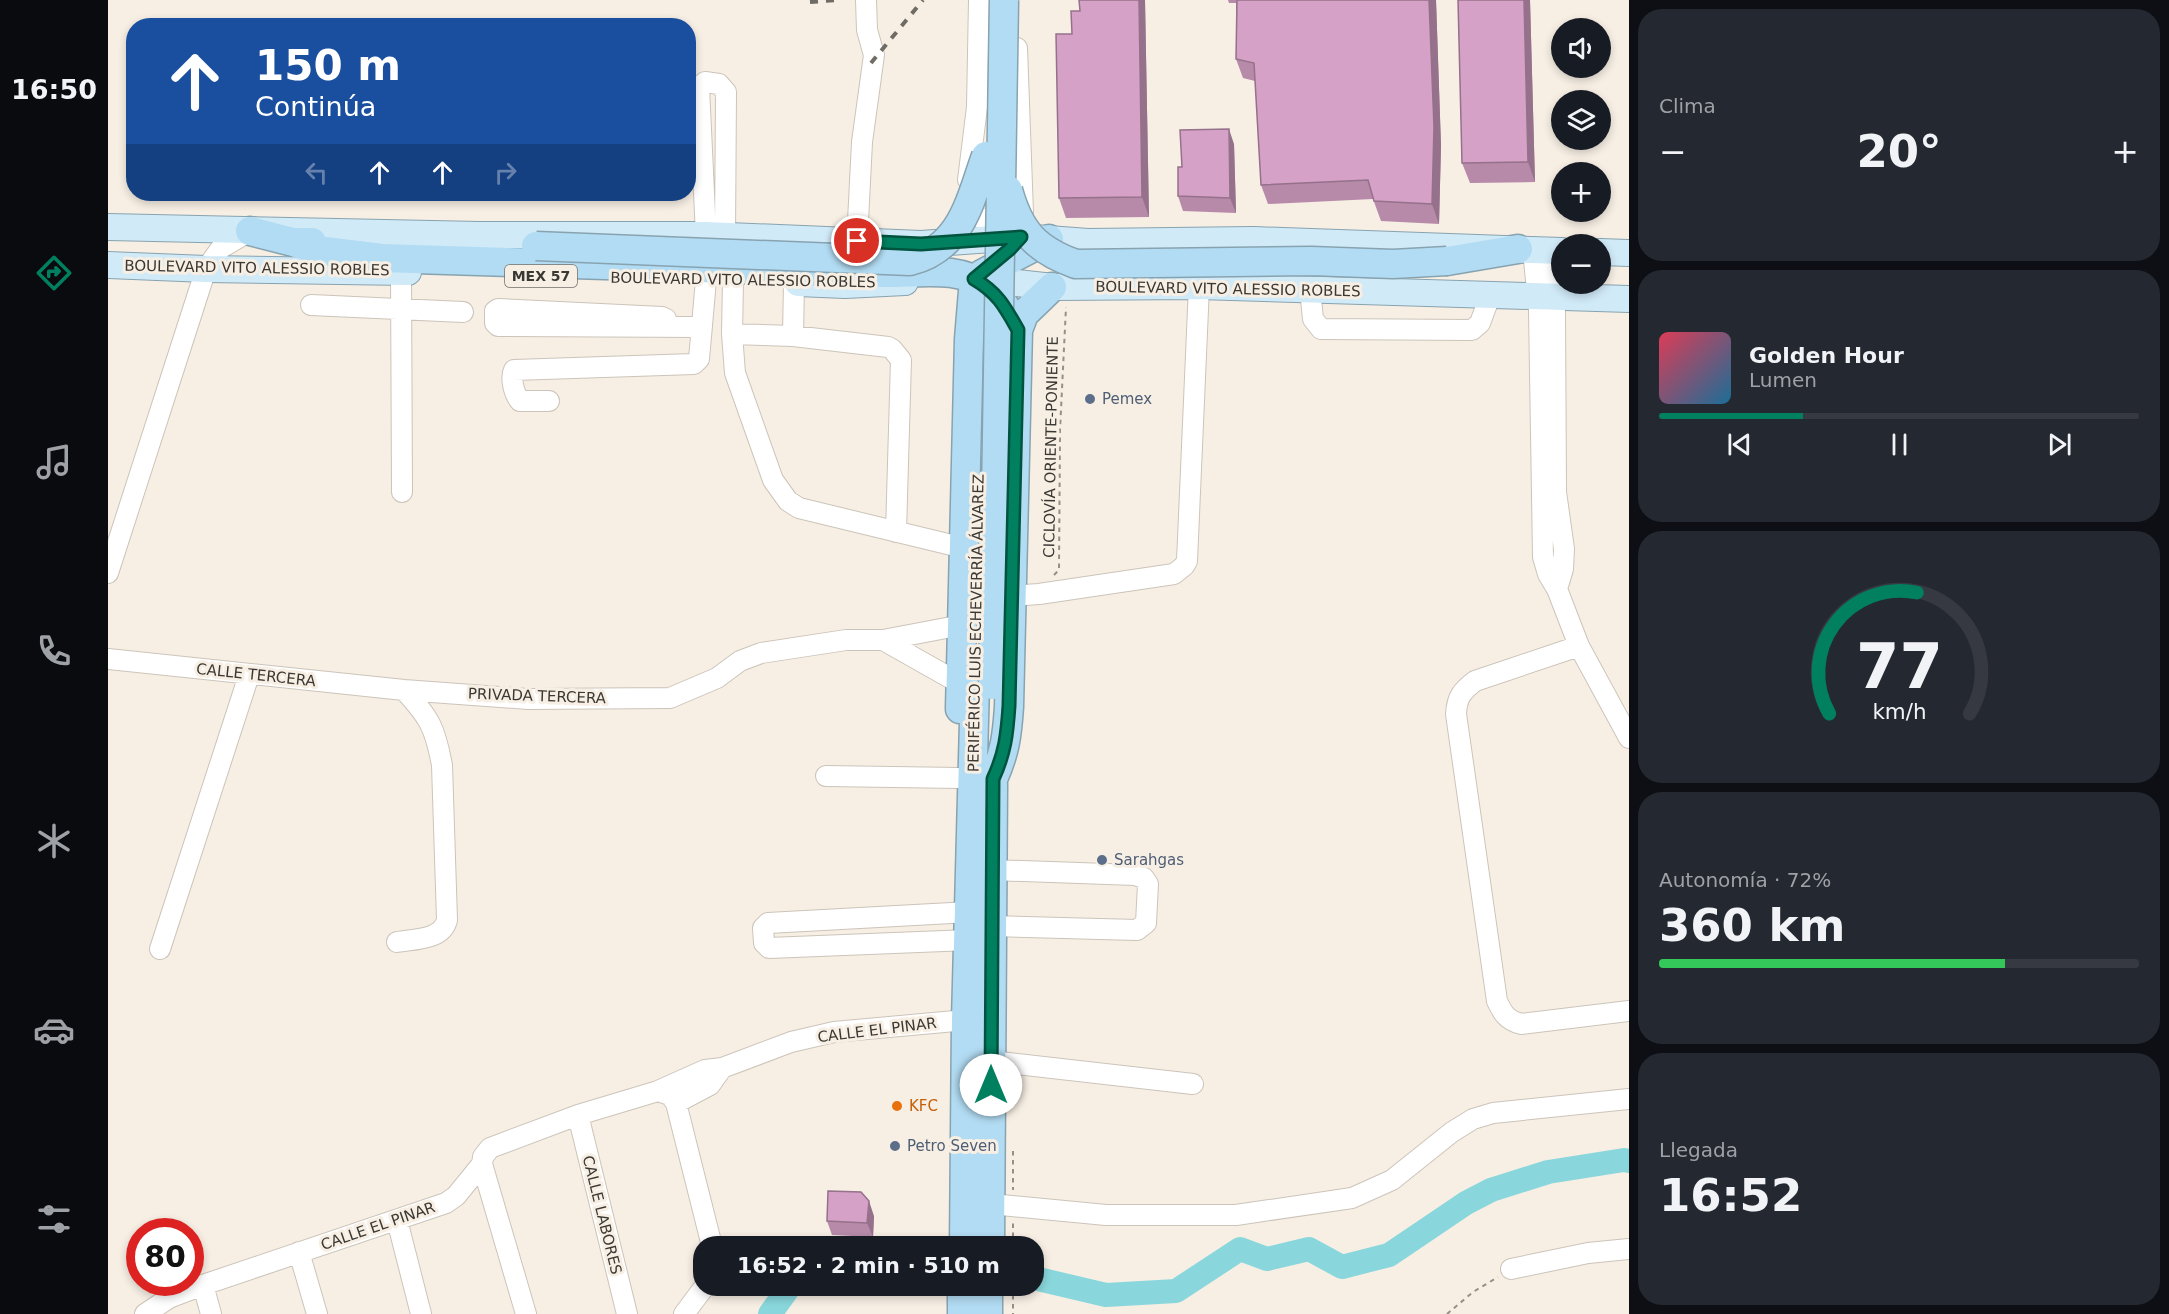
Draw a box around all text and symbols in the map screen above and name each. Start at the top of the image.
map controls [1551,18,1611,294]
button: sound [1551,18,1611,78]
text: 150 m [255,41,401,90]
icon: ahead [156,42,234,120]
text: 16:50 [11,74,97,105]
button: layers [1551,90,1611,150]
text: Continúa [255,91,376,122]
text: Clima [1659,94,1716,118]
text: 20° [1856,125,1942,178]
text: − [1659,132,1687,171]
text: + [2111,132,2139,171]
icon: left [300,156,333,189]
icon: ahead [363,156,396,189]
icon: ahead [426,156,459,189]
icon: right [489,156,522,189]
button: + [1551,162,1611,222]
pin [831,215,882,266]
icon: arrive [840,224,873,257]
button: − [1551,234,1611,294]
icon: directions [33,252,75,294]
street label: BOULEVARD VITO ALESSIO ROBLES [124,257,390,279]
road number: MEX 57 [505,265,577,287]
street label: BOULEVARD VITO ALESSIO ROBLES [610,269,876,291]
street label: BOULEVARD VITO ALESSIO ROBLES [1095,278,1361,300]
street label: CICLOVÍA ORIENTE-PONIENTE [1039,336,1062,558]
text: Golden Hour [1749,343,1904,368]
text: Lumen [1749,368,1817,392]
place label: Pemex [1102,390,1152,408]
marker: Pemex [1083,392,1097,406]
icon: previous [1723,428,1756,461]
icon: pause [1883,428,1916,461]
icon: next [2043,428,2076,461]
icon: music [33,441,75,483]
street label: PERIFÉRICO LUIS ECHEVERRÍA ÁLVAREZ [963,474,988,772]
icon: phone [33,630,75,672]
text: 77 [1856,630,1942,703]
street label: CALLE TERCERA [195,660,317,690]
street label: PRIVADA TERCERA [468,685,607,707]
text: km/h [1872,699,1926,724]
icon: climate [33,820,75,862]
place label: Sarahgas [1114,851,1184,869]
marker: Sarahgas [1095,853,1109,867]
text: Autonomía · 72% [1659,868,1831,892]
text: 360 km [1659,899,1845,952]
icon: car [33,1009,75,1051]
street label: CALLE EL PINAR [817,1014,937,1046]
position arrow [959,1053,1023,1117]
place label: KFC [909,1097,938,1115]
marker: KFC [890,1099,904,1113]
place label: Petro Seven [907,1137,997,1155]
text: Llegada [1659,1138,1738,1162]
marker: Petro Seven [888,1139,902,1153]
street label: CALLE LABORES [579,1154,625,1276]
text: 16:52 [1659,1169,1802,1222]
icon: filters [33,1198,75,1240]
street label: CALLE EL PINAR [318,1198,438,1254]
speed limit sign: 80 [126,1218,204,1296]
text: 16:52 · 2 min · 510 m [737,1253,1000,1278]

